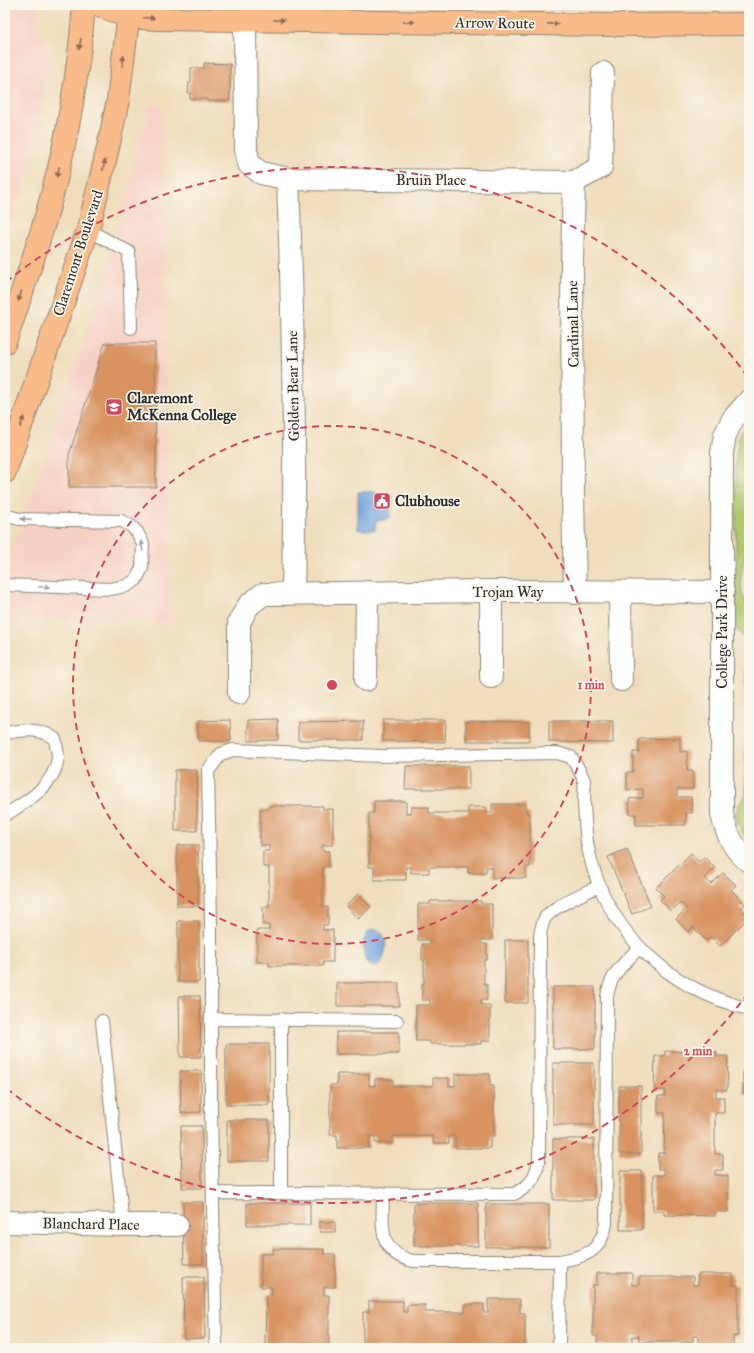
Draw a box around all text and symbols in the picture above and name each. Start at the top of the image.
street label: Arrow Route [454,13,535,33]
one-way arrow [143,15,156,21]
one-way arrow [273,17,286,23]
one-way arrow [403,19,416,25]
one-way arrow [547,21,560,27]
one-way arrow [77,38,83,50]
one-way arrow [120,55,126,67]
one-way arrow [102,159,108,171]
one-way arrow [54,166,60,178]
street label: Bruin Place [396,171,466,189]
street label: Claremont Boulevard [49,187,107,318]
street label: Cardinal Lane [563,280,583,368]
one-way arrow [17,291,23,303]
street label: Golden Bear Lane [283,330,303,442]
place label: Claremont McKenna College [127,389,237,425]
school or university icon: Claremont McKenna College [104,397,124,417]
one-way arrow [19,415,25,427]
public building icon: Clubhouse [372,491,392,511]
place label: Clubhouse [395,492,461,510]
one-way arrow [20,515,32,522]
one-way arrow [139,540,145,552]
street label: College Park Drive [713,575,731,689]
one-way arrow [38,583,50,590]
street label: Trojan Way [472,583,545,601]
centre of rings [325,678,339,692]
text: 1 min [577,678,605,692]
text: 2 min [684,1044,713,1058]
street label: Blanchard Place [42,1214,140,1234]

